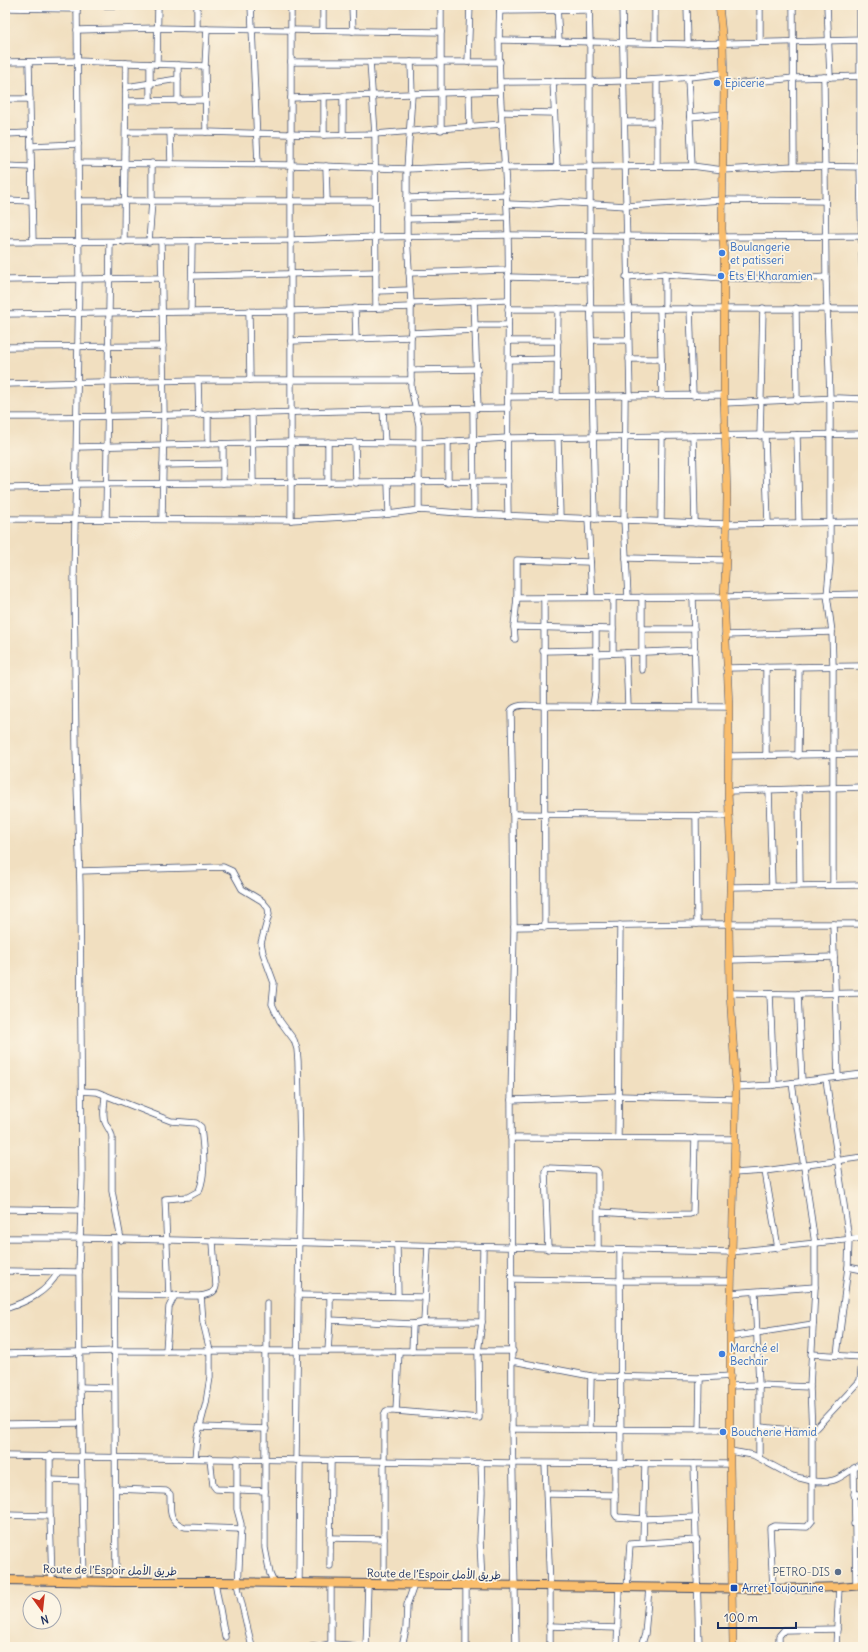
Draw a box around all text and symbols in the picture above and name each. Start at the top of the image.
place label: Epicerie [725,76,764,90]
marker: Epicerie [712,78,722,88]
place label: Boulangerie et patisseri [730,240,790,267]
marker: Boulangerie et patisseri [717,248,727,258]
place label: Ets El Kharamien [729,269,813,283]
marker: Ets El Kharamien [716,271,726,281]
place label: Marché el Bechair [730,1341,778,1368]
marker: Marché el Bechair [717,1349,727,1359]
place label: Boucherie Hamid [731,1425,817,1439]
marker: Boucherie Hamid [718,1427,728,1437]
street label: Route de l’Espoir طريق الأمل [43,1562,177,1578]
place label: PETRO-DIS [773,1565,830,1579]
street label: Route de l’Espoir طريق الأمل [367,1566,501,1582]
marker: PETRO-DIS [833,1567,843,1577]
place label: Arret Toujounine [742,1581,824,1595]
marker: Arret Toujounine [729,1583,739,1593]
north arrow [22,1590,62,1630]
scale bar [718,1604,796,1630]
text: 100 m [724,1610,758,1625]
text: N [39,1612,50,1627]

